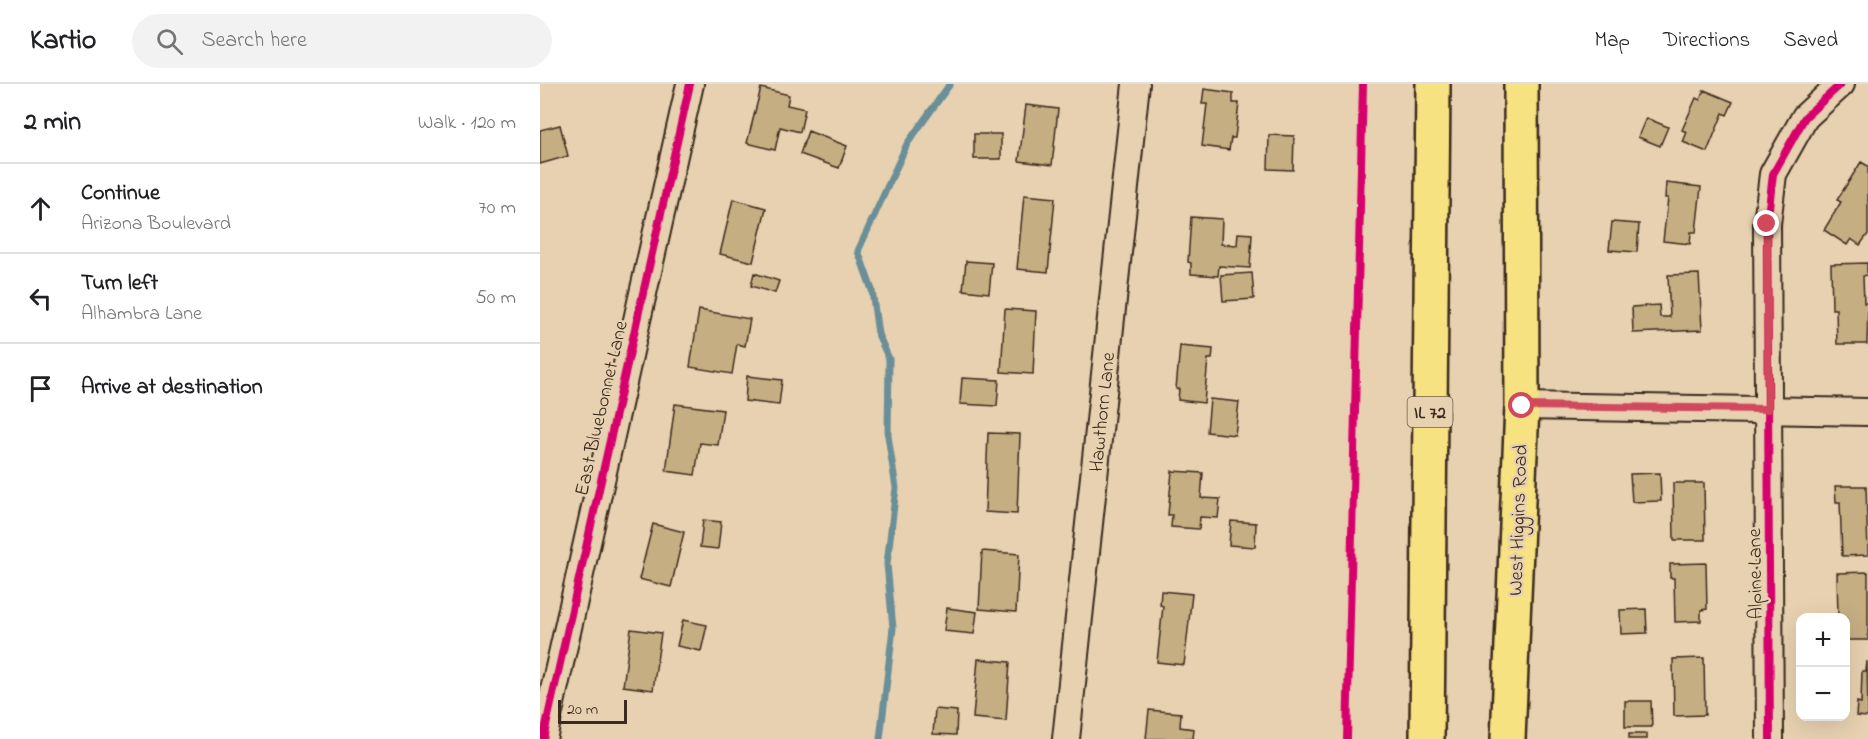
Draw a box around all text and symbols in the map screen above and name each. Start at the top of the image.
search box [132,14,552,68]
text: Kartio [30,21,96,62]
icon: search [153,25,186,58]
text: Search here [201,25,307,57]
text: Map [1594,26,1630,56]
text: Directions [1663,26,1750,56]
text: Saved [1783,26,1838,56]
text: 2 min [24,104,81,142]
text: Walk · 120 m [418,109,516,138]
text: Continue [81,178,160,210]
icon: ahead [24,192,57,225]
text: 70 m [479,194,516,223]
text: Arizona Boulevard [81,210,231,239]
route end [1753,210,1779,236]
text: Turn left [81,268,158,300]
icon: left [24,282,57,315]
text: 50 m [475,284,516,313]
text: Alhambra Lane [81,300,202,329]
street label: East Bluebonnet Lane [568,318,637,499]
street label: Hawthorn Lane [1083,351,1124,474]
icon: arrive [24,372,57,405]
text: Arrive at destination [81,372,263,404]
route start [1508,392,1534,418]
road number: IL 72 [1408,397,1452,427]
street label: West Higgins Road [1502,444,1538,596]
street label: Alpine Lane [1741,528,1772,620]
map controls [1796,613,1850,721]
button: + [1796,613,1850,667]
button: − [1796,667,1850,721]
scale bar [558,697,627,724]
text: 20 m [567,698,598,722]

